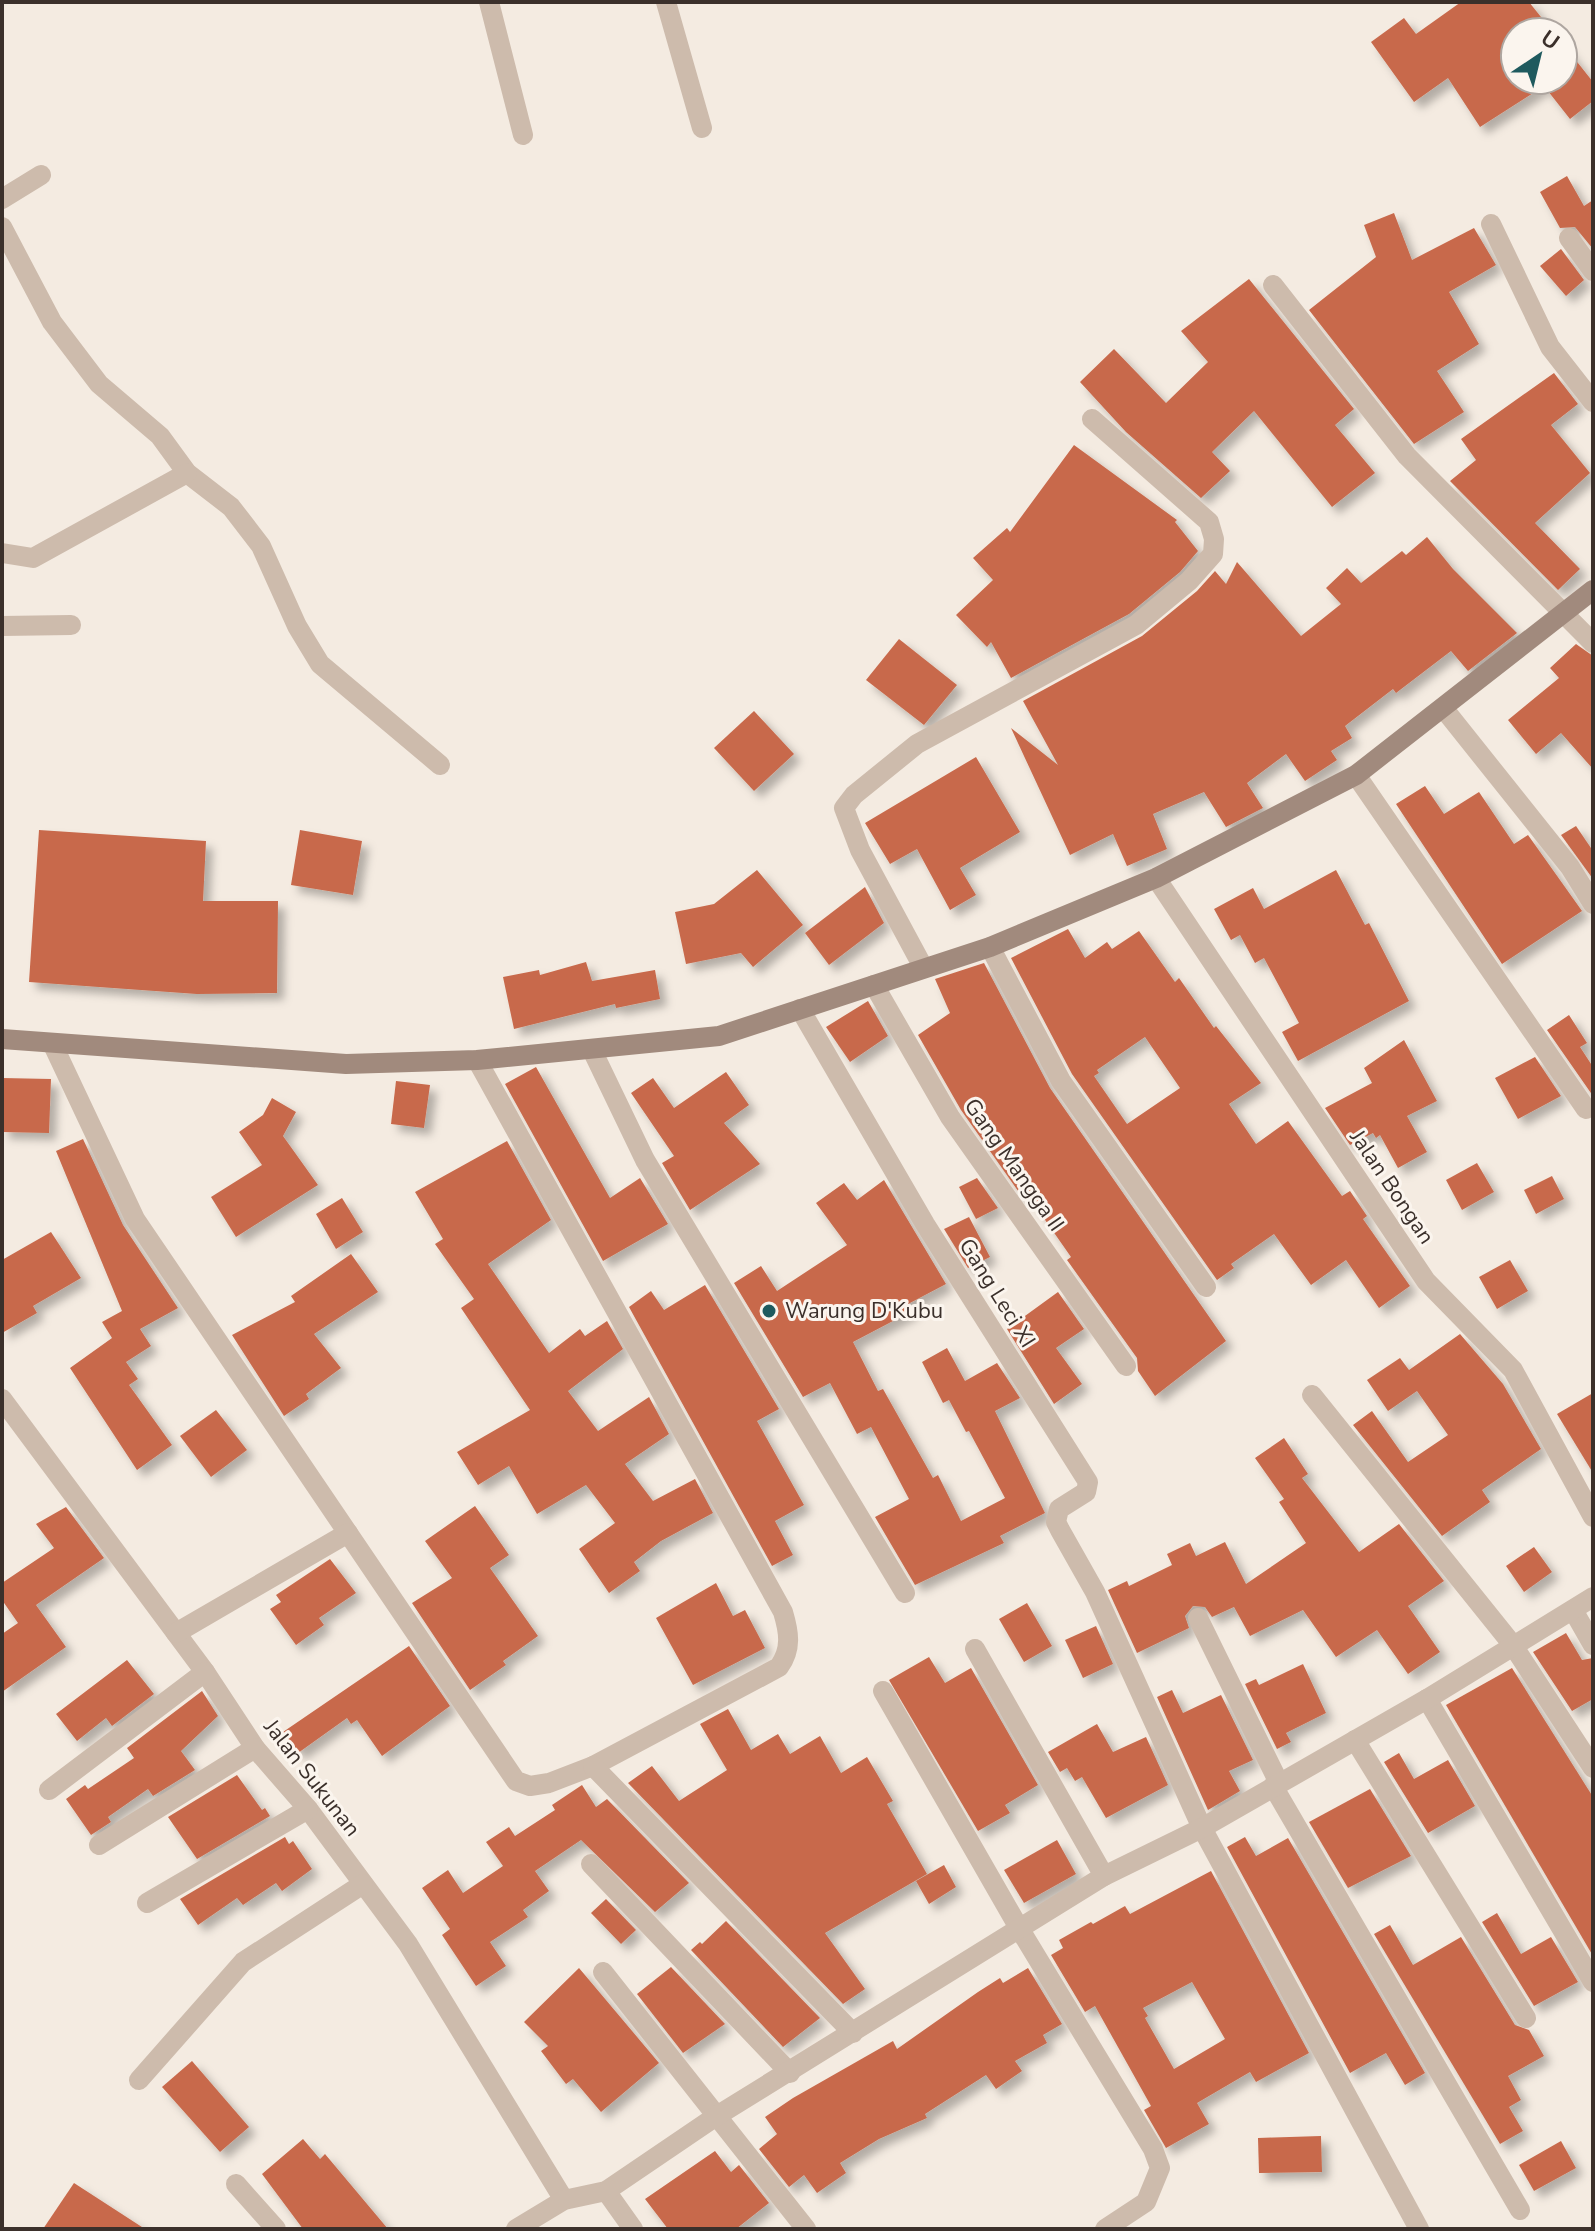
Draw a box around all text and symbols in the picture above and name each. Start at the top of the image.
north arrow [1499,16,1579,96]
text: U [1535,23,1565,57]
street label: Gang Mangga II [957,1092,1071,1238]
street label: Jalan Bongan [1342,1123,1441,1250]
street label: Gang Leci XI [952,1233,1042,1353]
place label: Warung D'Kubu [785,1296,943,1326]
marker: Warung D'Kubu [760,1302,778,1320]
street label: Jalan Sukunan [256,1712,367,1843]

